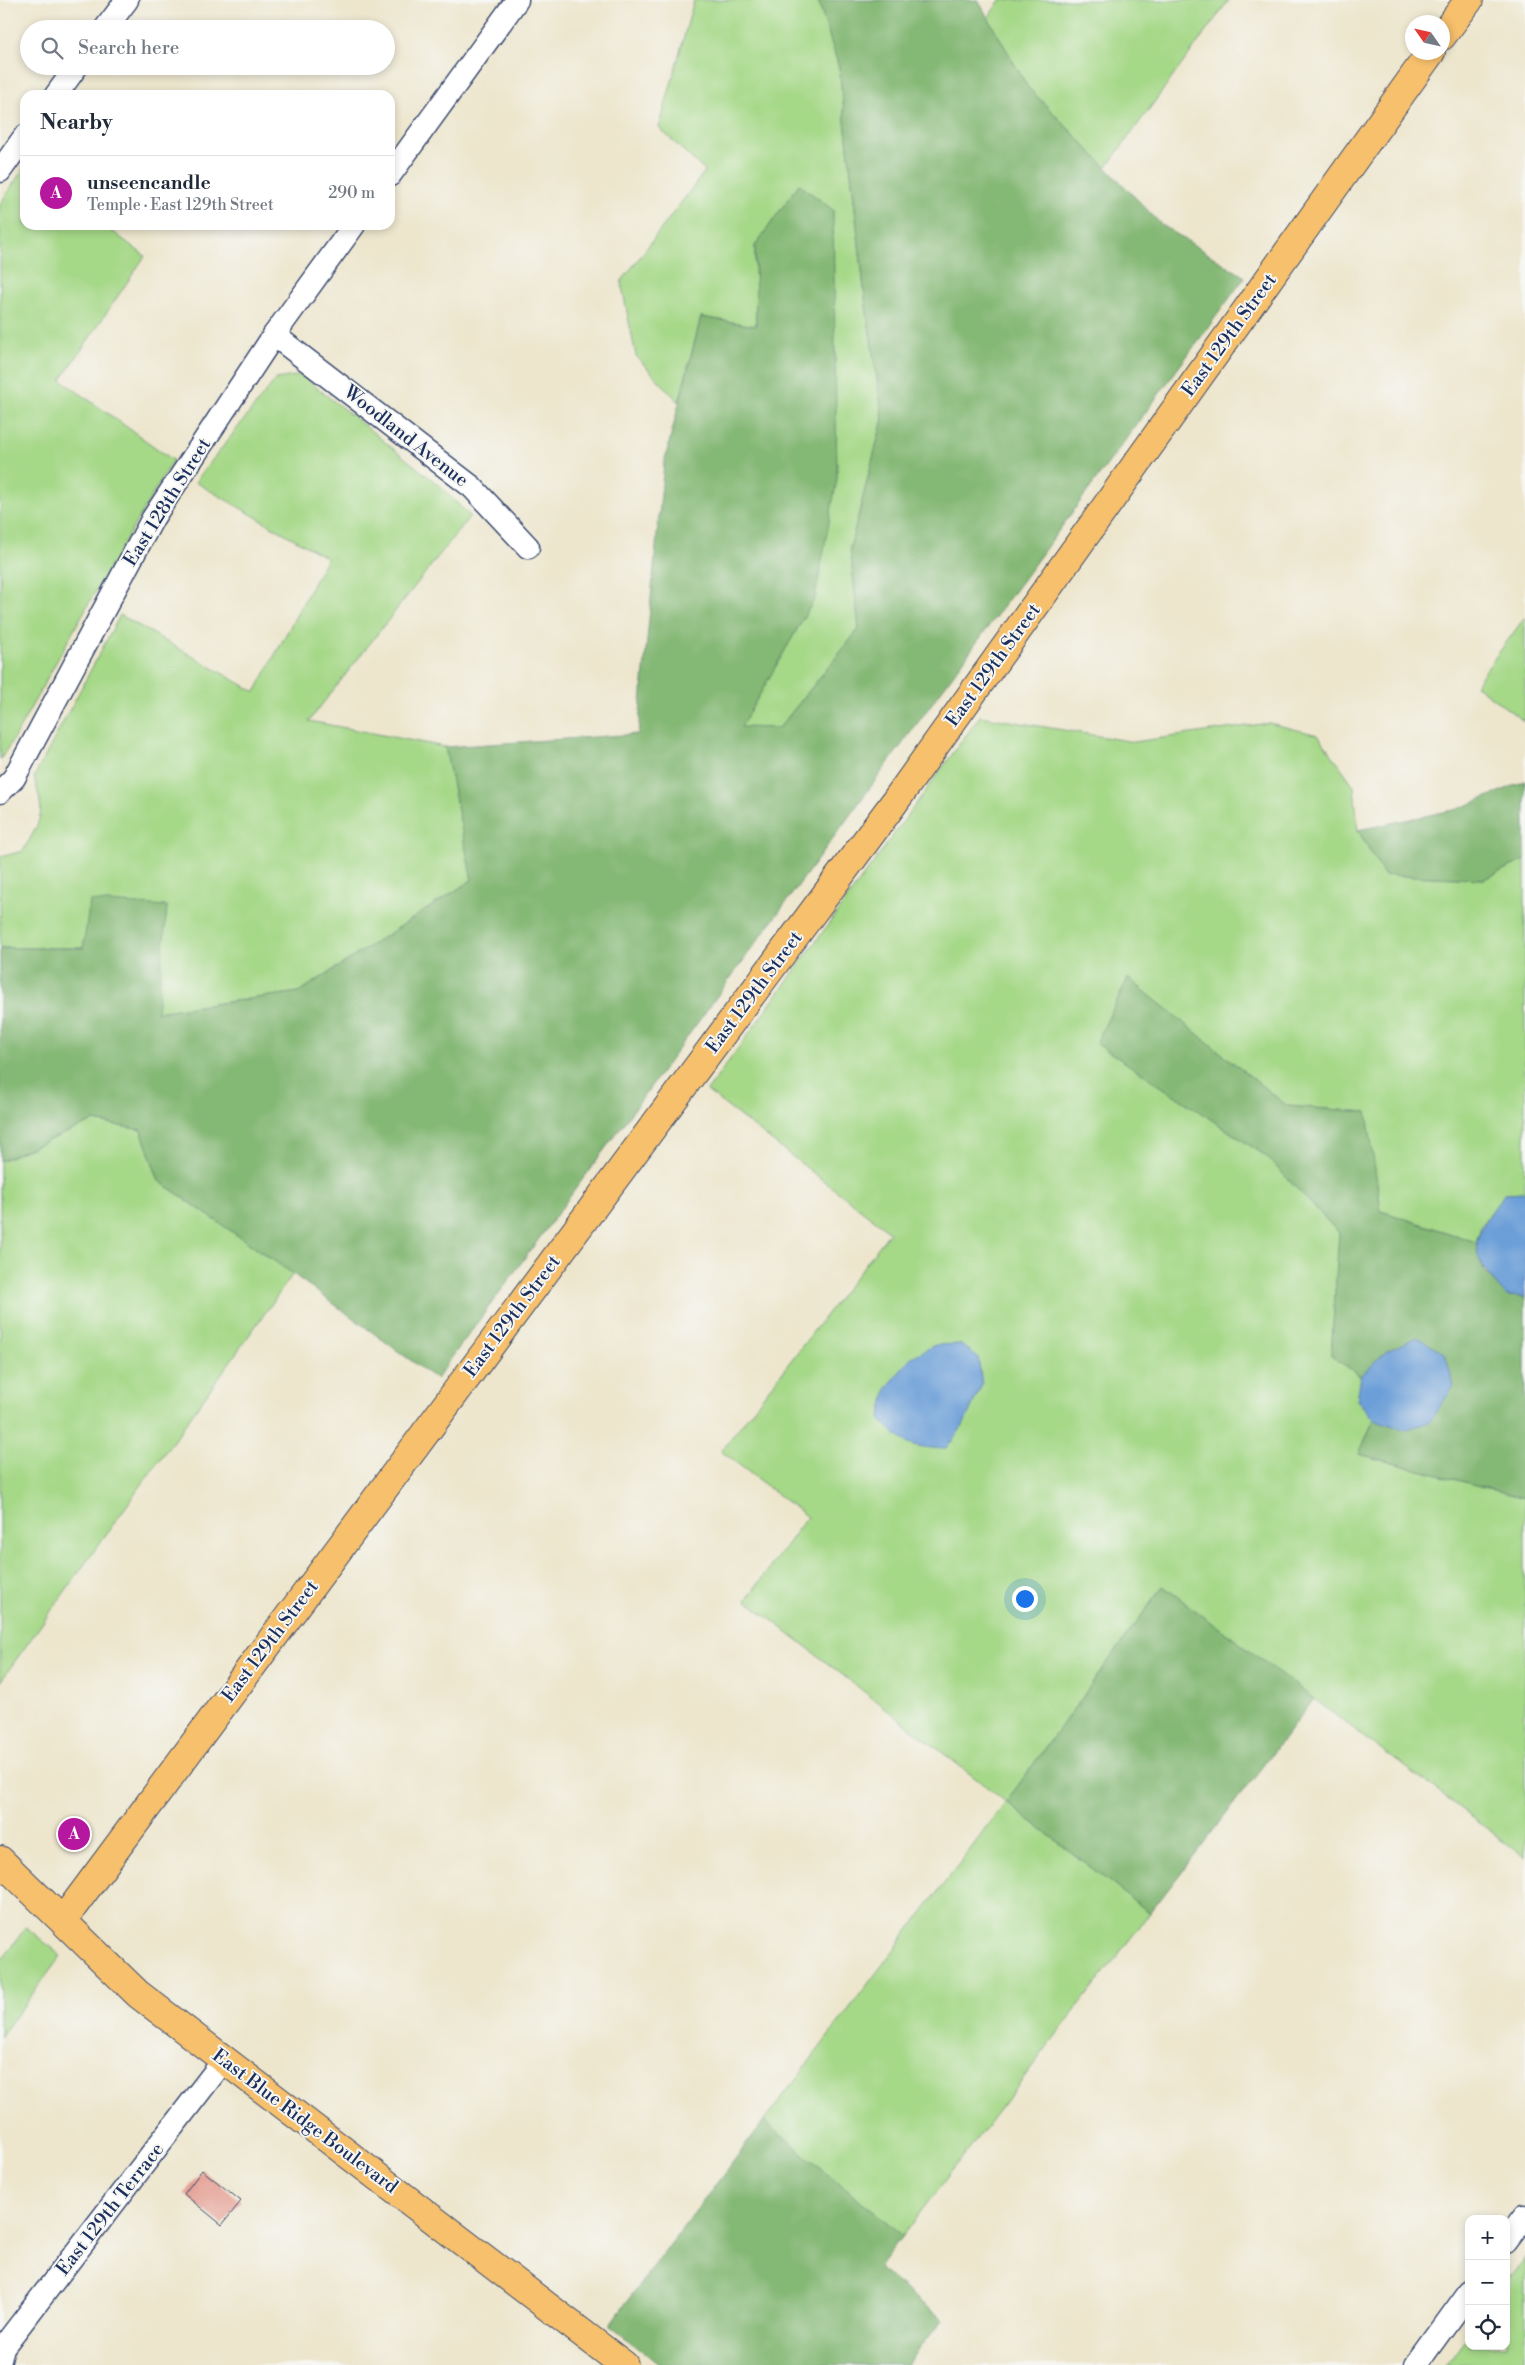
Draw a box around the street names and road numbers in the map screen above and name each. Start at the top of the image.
street label: East 129th Street [1176,268,1282,401]
street label: Woodland Avenue [338,379,473,492]
street label: East 128th Street [118,433,216,571]
street label: East 129th Street [940,598,1046,731]
street label: East 129th Street [700,926,808,1058]
street label: East 129th Street [458,1250,566,1382]
street label: East 129th Street [216,1575,324,1707]
street label: East Blue Ridge Boulevard [207,2043,403,2199]
street label: East 129th Terrace [51,2138,169,2280]

